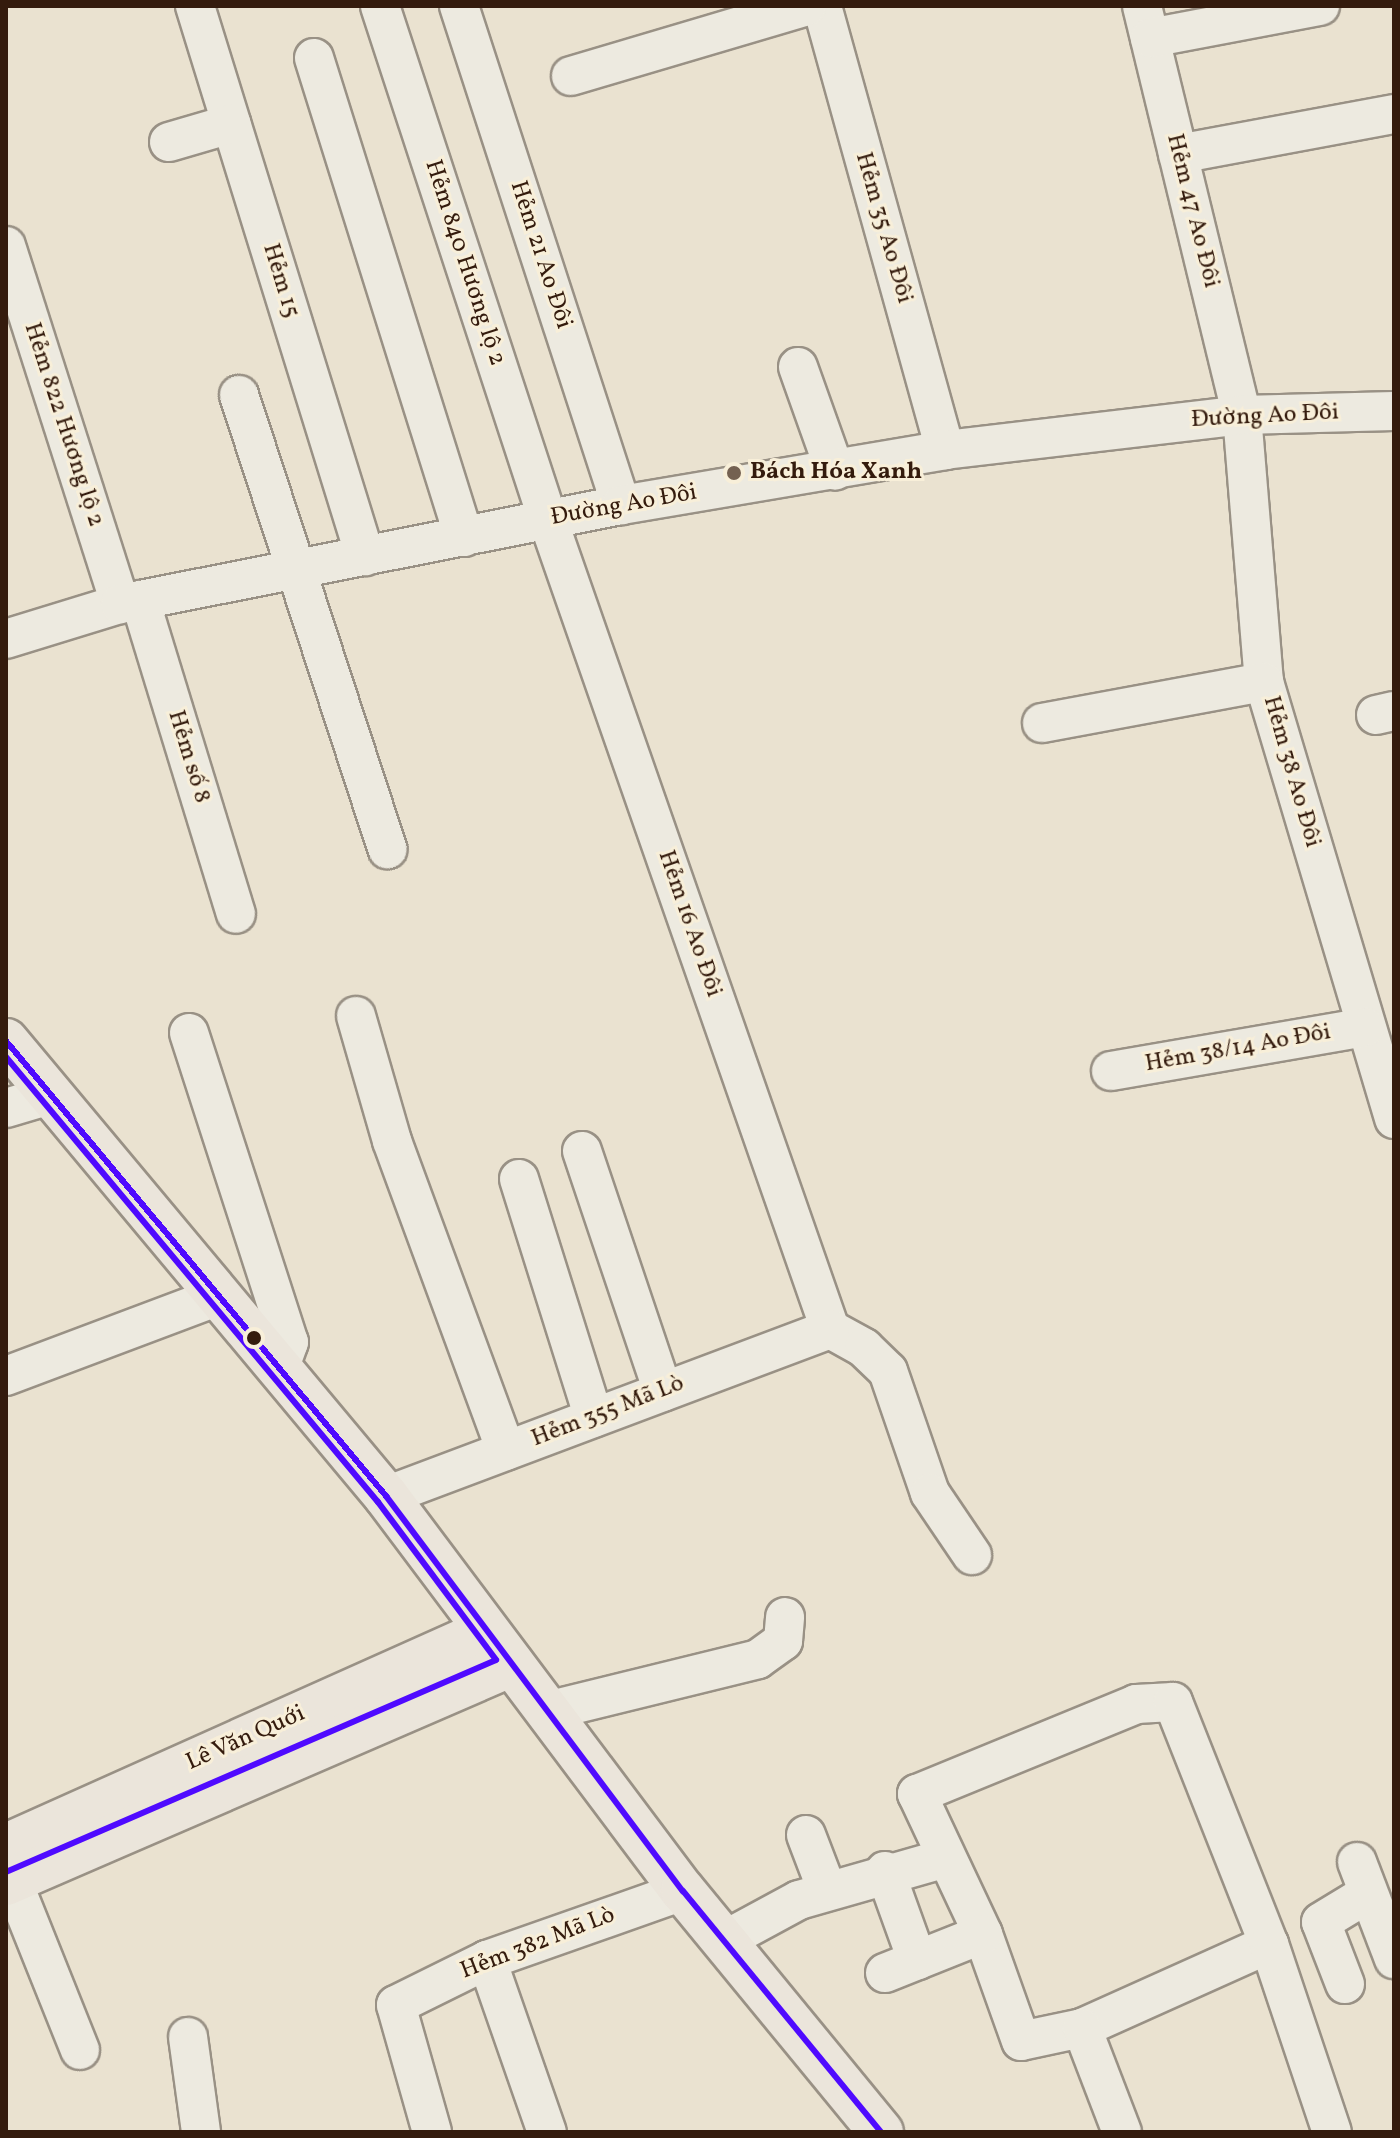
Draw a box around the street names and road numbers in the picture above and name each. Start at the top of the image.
street label: Hẻm 47 Ao Đôi [1159,131,1225,291]
street label: Hẻm 35 Ao Đôi [848,149,918,307]
street label: Hẻm 840 Hương lộ 2 [417,156,511,370]
street label: Hẻm 21 Ao Đôi [503,177,577,333]
street label: Hẻm 15 [255,240,305,322]
street label: Hẻm 822 Hương lộ 2 [16,319,110,531]
street label: Đường Ao Đôi [1190,399,1340,435]
street label: Đường Ao Đôi [549,479,699,533]
street label: Hẻm 38 Ao Đôi [1256,693,1326,851]
street label: Hẻm số 8 [160,707,216,807]
street label: Hẻm 16 Ao Đôi [650,847,728,1001]
street label: Hẻm 38/14 Ao Đôi [1143,1018,1333,1080]
street label: Hẻm 355 Mã Lò [528,1370,688,1454]
street label: Lê Văn Quới [182,1700,310,1778]
street label: Hẻm 382 Mã Lò [457,1901,619,1987]

